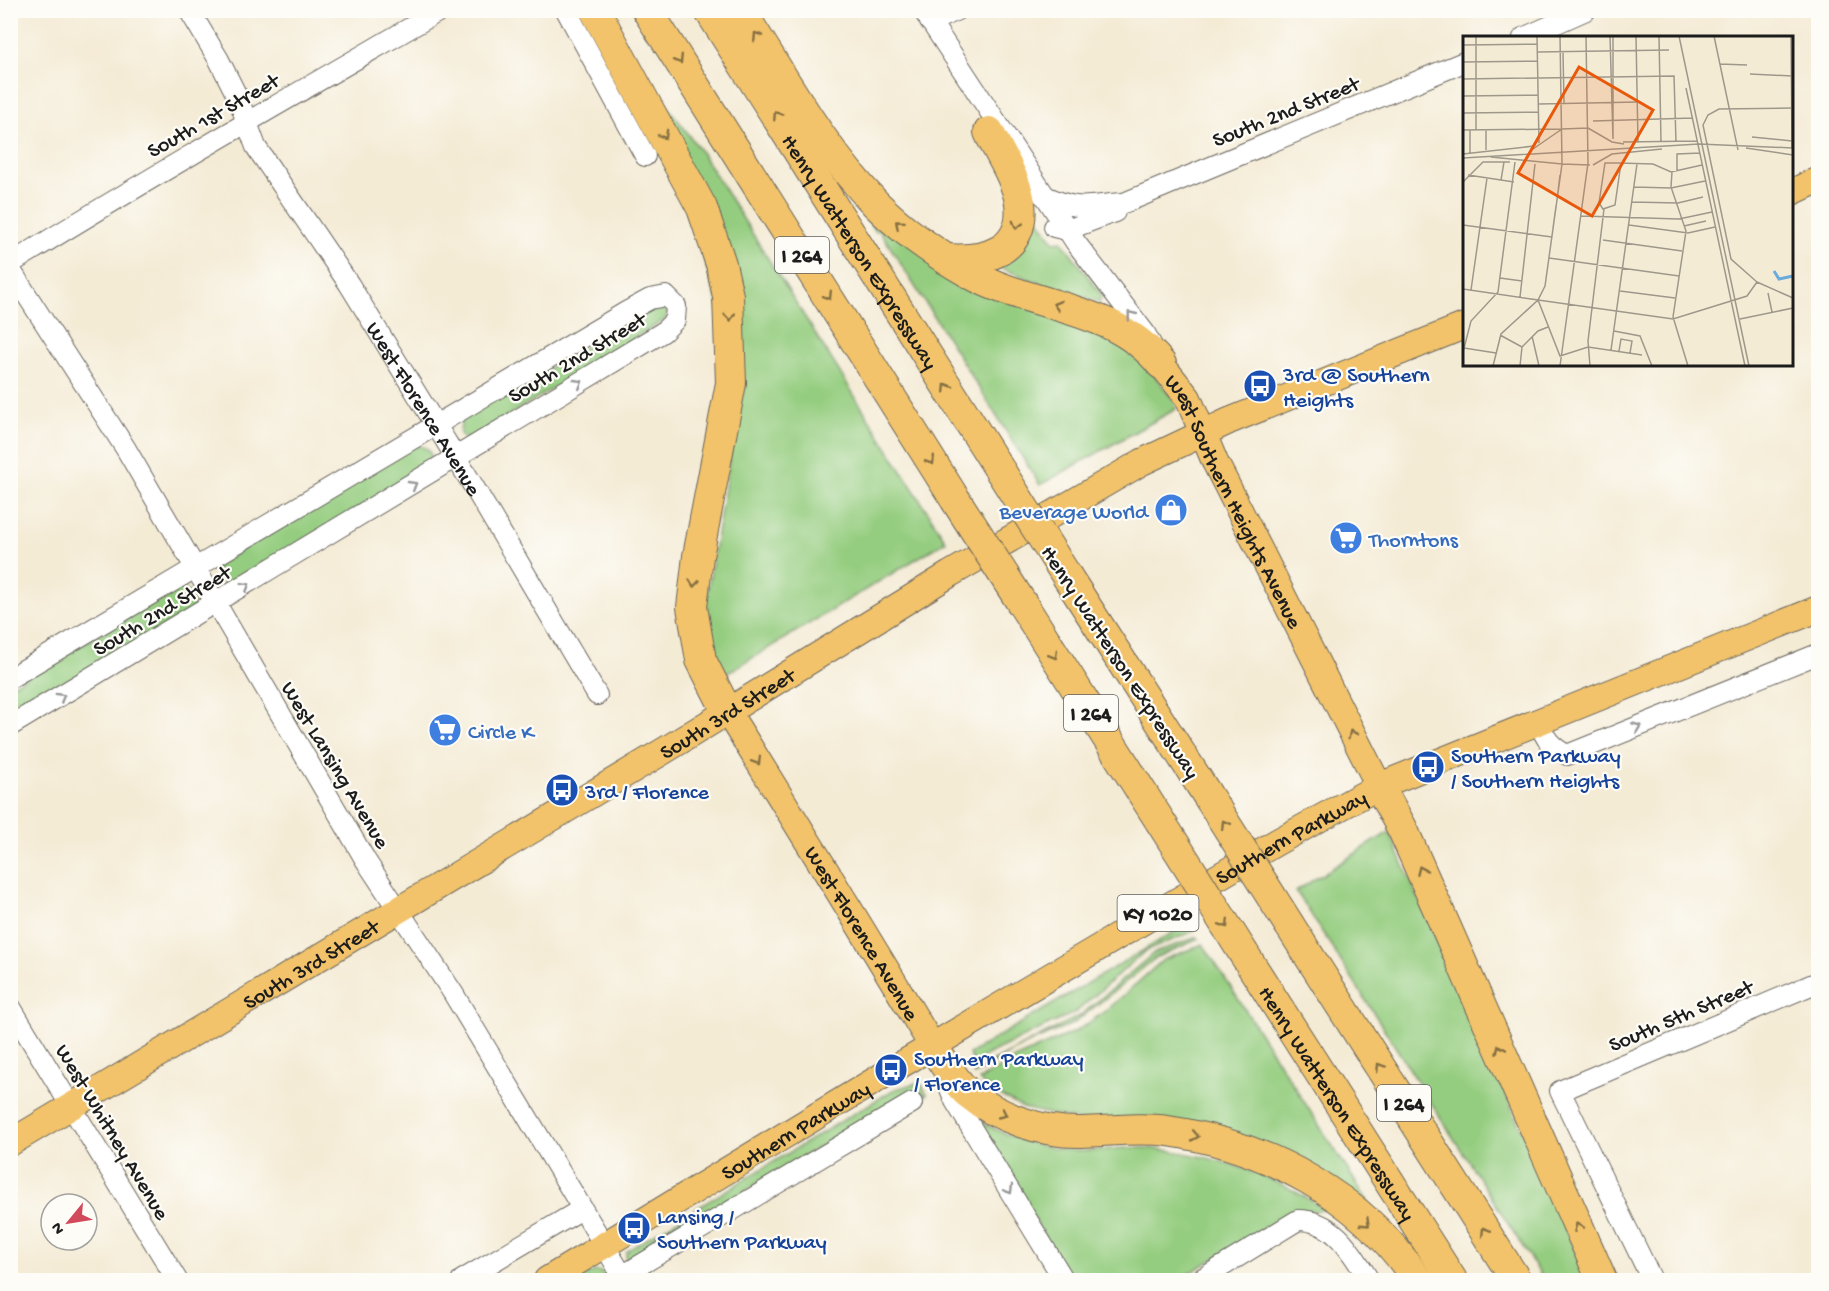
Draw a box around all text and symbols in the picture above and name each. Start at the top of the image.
one-way arrow [753,32,764,43]
inset map [1463,36,1793,366]
one-way arrow [671,54,683,64]
street label: South 1st Street [144,68,286,166]
street label: South 2nd Street [1209,72,1366,155]
one-way arrow [772,111,784,121]
one-way arrow [657,129,669,139]
street label: Henry Watterson Expressway [774,131,942,376]
one-way arrow [1012,219,1024,230]
one-way arrow [895,220,906,231]
road number: I 264 [775,237,829,273]
one-way arrow [820,290,832,300]
one-way arrow [1053,300,1063,312]
street label: South 2nd Street [505,307,653,411]
one-way arrow [1127,311,1138,322]
one-way arrow [723,312,736,322]
street label: West Florence Avenue [358,318,486,502]
place label: 3rd @ Southern Heights [1282,364,1430,415]
bus stop icon: 3rd @ Southern Heights [1242,368,1278,404]
street label: West Southern Heights Avenue [1157,370,1306,634]
one-way arrow [573,378,583,390]
one-way arrow [943,383,955,393]
one-way arrow [924,455,936,465]
one-way arrow [407,480,417,492]
shop icon: Beverage World [1153,492,1189,528]
place label: Beverage World [999,501,1150,527]
supermarket icon: Thorntons [1328,520,1364,556]
place label: Thorntons [1367,529,1459,555]
street label: Henry Watterson Expressway [1033,542,1204,785]
street label: South 2nd Street [90,560,238,664]
one-way arrow [688,579,700,588]
one-way arrow [240,581,251,593]
one-way arrow [1047,648,1058,659]
street label: South 3rd Street [656,663,803,767]
street label: West Lansing Avenue [273,678,394,855]
one-way arrow [55,692,65,704]
road number: I 264 [1064,695,1118,731]
supermarket icon: Circle K [427,712,463,748]
place label: Circle K [468,721,536,747]
one-way arrow [1631,722,1642,734]
one-way arrow [1348,729,1360,740]
place label: Southern Parkway / Southern Heights [1451,745,1621,796]
bus stop icon: Southern Parkway / Southern Heights [1410,749,1446,785]
one-way arrow [750,755,762,765]
bus stop icon: 3rd / Florence [544,772,580,808]
place label: 3rd / Florence [584,781,709,807]
street label: Southern Parkway [1212,786,1373,892]
one-way arrow [1221,820,1232,831]
street label: West Florence Avenue [797,842,923,1027]
one-way arrow [1416,866,1428,877]
road number: KY 1020 [1118,895,1198,931]
street label: South 3rd Street [239,915,387,1017]
one-way arrow [1217,918,1229,928]
street label: South 5th Street [1606,975,1759,1060]
street label: Henry Watterson Expressway [1251,982,1420,1227]
street label: West Whitney Avenue [48,1040,174,1226]
one-way arrow [1495,1044,1507,1055]
place label: Southern Parkway / Florence [914,1048,1084,1099]
bus stop icon: Southern Parkway / Florence [873,1052,909,1088]
one-way arrow [1377,1062,1388,1073]
street label: Southern Parkway [718,1077,876,1188]
road number: I 264 [1377,1085,1431,1121]
one-way arrow [997,1107,1008,1119]
one-way arrow [1190,1129,1200,1142]
one-way arrow [1001,1184,1013,1194]
north arrow [39,1192,99,1252]
place label: Lansing / Southern Parkway [657,1206,827,1257]
bus stop icon: Lansing / Southern Parkway [616,1210,652,1246]
one-way arrow [1360,1216,1370,1227]
text: N [48,1218,70,1237]
one-way arrow [1573,1222,1585,1233]
one-way arrow [1481,1227,1492,1238]

